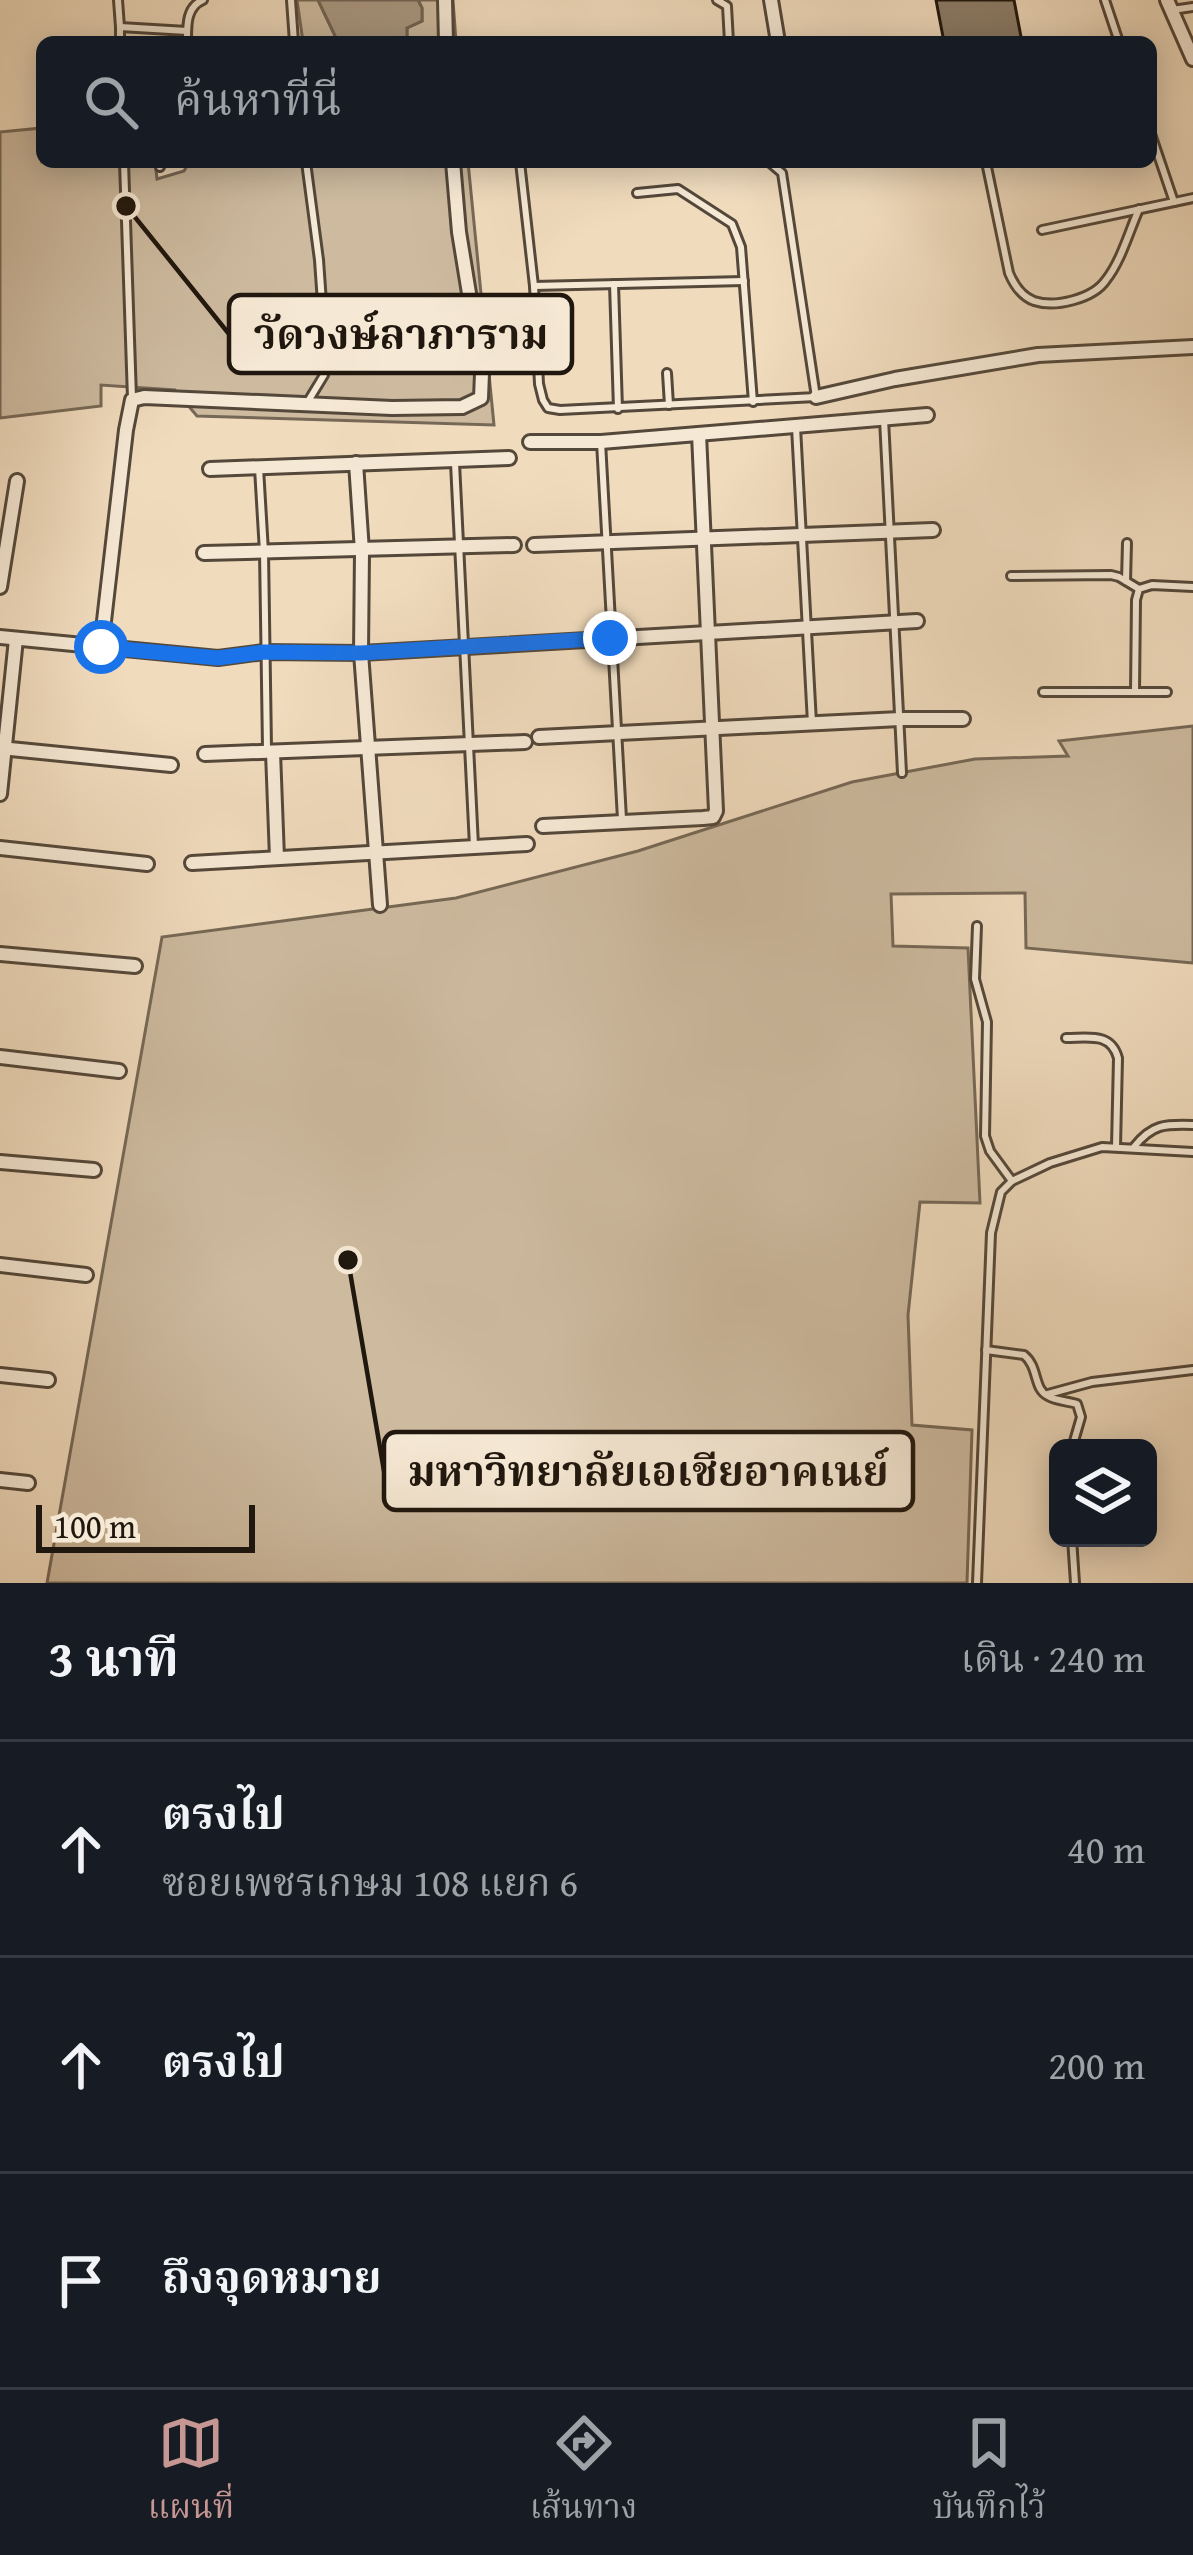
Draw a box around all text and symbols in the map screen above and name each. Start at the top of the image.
search box [36,36,1157,168]
text: ค้นหาที่นี่ [174,66,342,131]
icon: search [78,69,144,135]
callout: วัดวงษ์ลาภาราม [229,295,572,373]
text: วัดวงษ์ลาภาราม [254,303,548,364]
route end [583,611,637,665]
route start [74,620,128,674]
callout: มหาวิทยาลัยเอเชียอาคเนย์ [384,1432,913,1510]
map controls [1049,1439,1157,1547]
button: layers [1049,1439,1157,1547]
text: มหาวิทยาลัยเอเชียอาคเนย์ [408,1440,890,1501]
scale bar [36,1499,255,1552]
text: 100 m [54,1502,136,1550]
text: 3 นาที [48,1620,179,1695]
text: เดิน · 240 m [961,1629,1145,1686]
text: ตรงไป [162,1780,285,1845]
icon: ahead [48,1816,114,1882]
text: 40 m [1067,1820,1145,1877]
text: ซอยเพชรเกษม 108 แยก 6 [162,1853,578,1910]
text: ตรงไป [162,2028,285,2093]
icon: ahead [48,2032,114,2098]
text: 200 m [1048,2036,1145,2093]
text: ถึงจุดหมาย [162,2244,382,2309]
icon: arrive [48,2248,114,2314]
tab: แผนที่ [148,2410,234,2536]
tab: เส้นทาง [530,2410,637,2536]
tab: บันทึกไว้ [933,2410,1045,2536]

